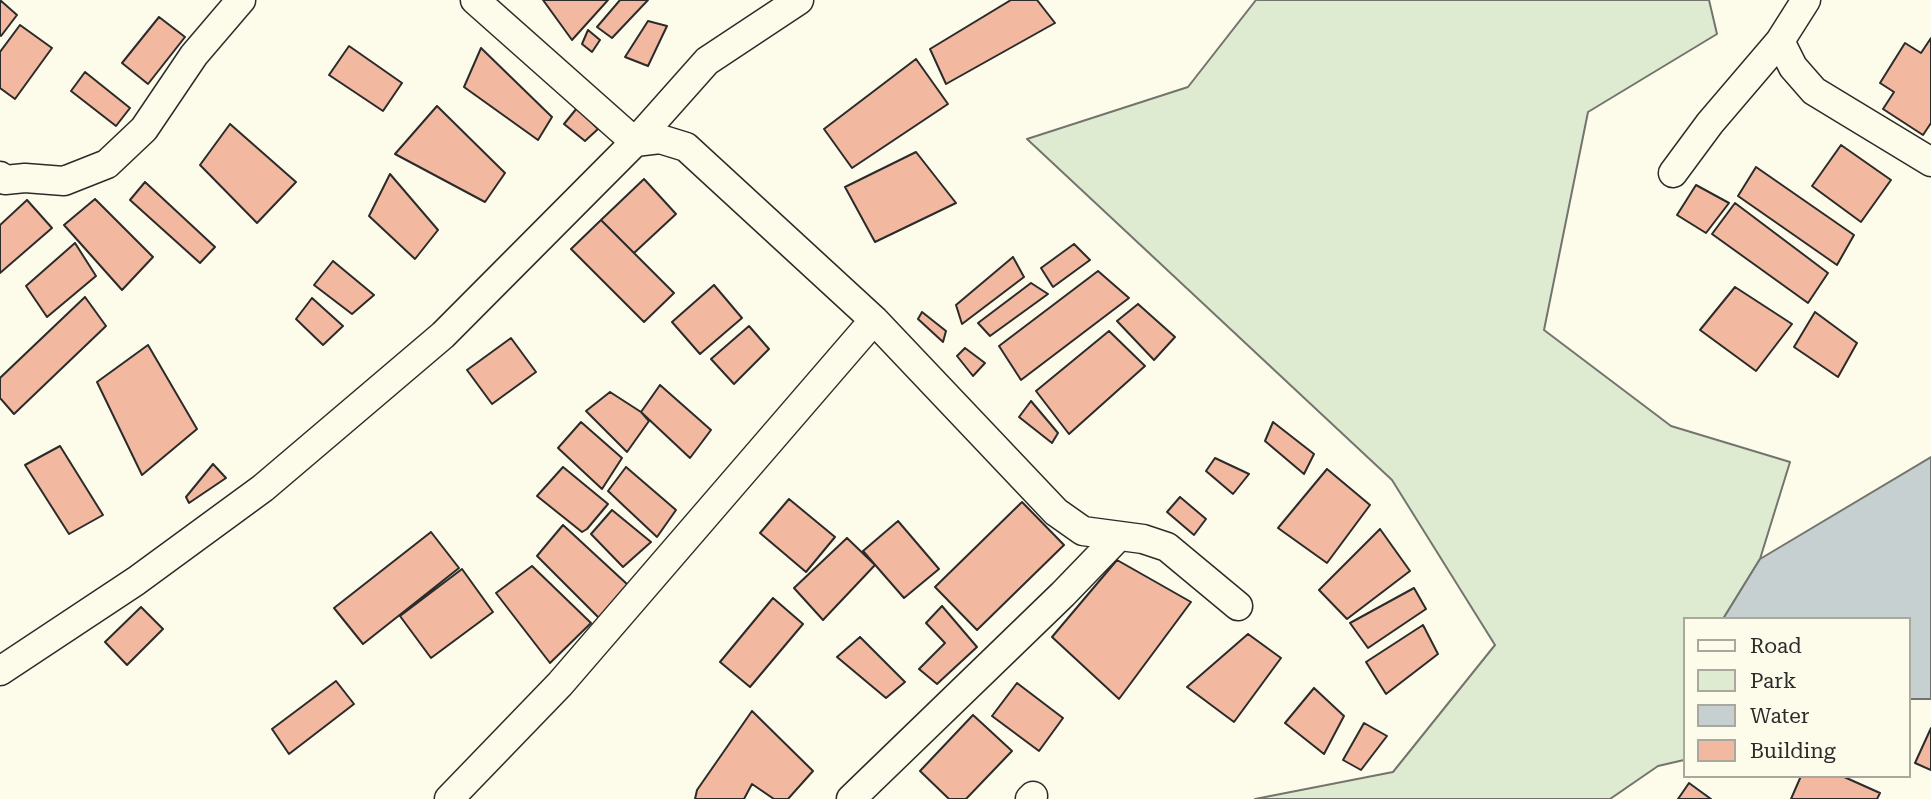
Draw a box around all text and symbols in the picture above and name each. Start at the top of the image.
legend [1682,617,1910,778]
text: Road [1750,634,1802,658]
text: Park [1750,669,1796,693]
text: Water [1750,704,1809,728]
text: Building [1750,739,1836,763]

